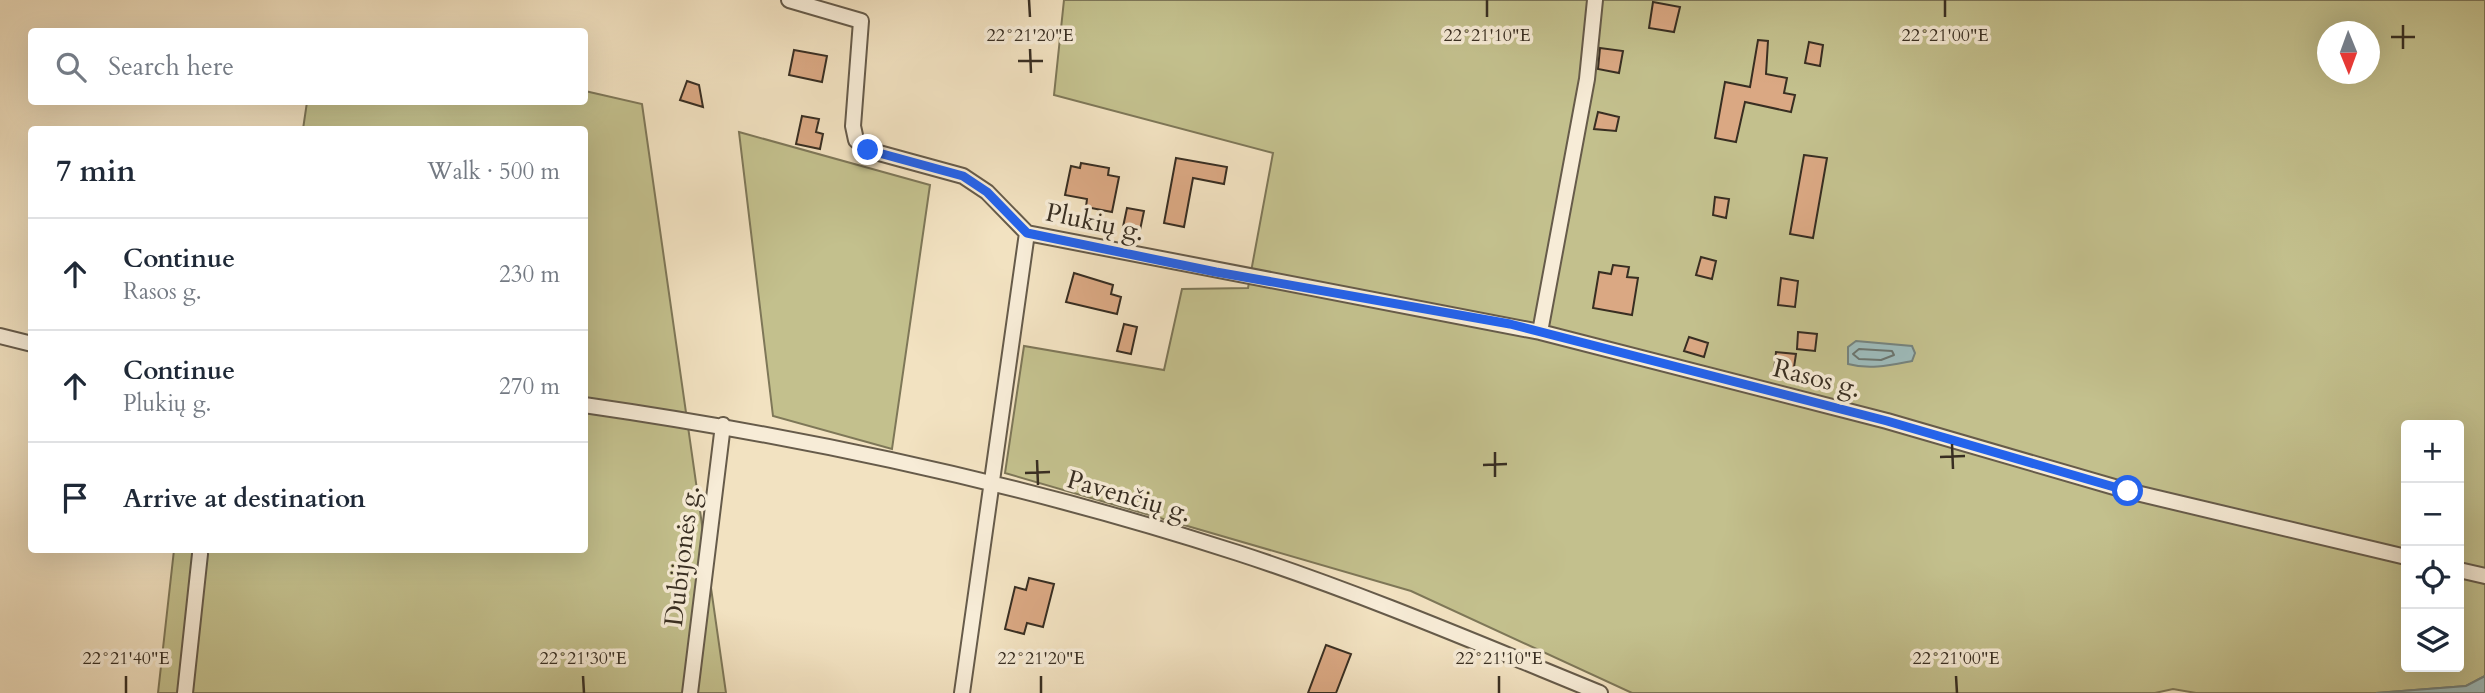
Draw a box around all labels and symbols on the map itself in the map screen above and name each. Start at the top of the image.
north arrow [2317,21,2380,84]
text: 22°21'20"E [986,23,1074,48]
text: 22°21'10"E [1443,23,1531,48]
text: 22°21'00"E [1901,23,1989,48]
route end [852,134,883,165]
street label: Plukių g. [1042,194,1148,250]
street label: Rasos g. [1770,350,1864,406]
street label: Pavenčių g. [1063,462,1195,530]
route start [2112,475,2143,506]
street label: Dubijonės g. [656,484,708,628]
text: 22°21'40"E [82,646,170,671]
text: 22°21'30"E [539,646,627,671]
text: 22°21'20"E [997,646,1085,671]
text: 22°21'10"E [1455,646,1543,671]
text: 22°21'00"E [1912,646,2000,671]

